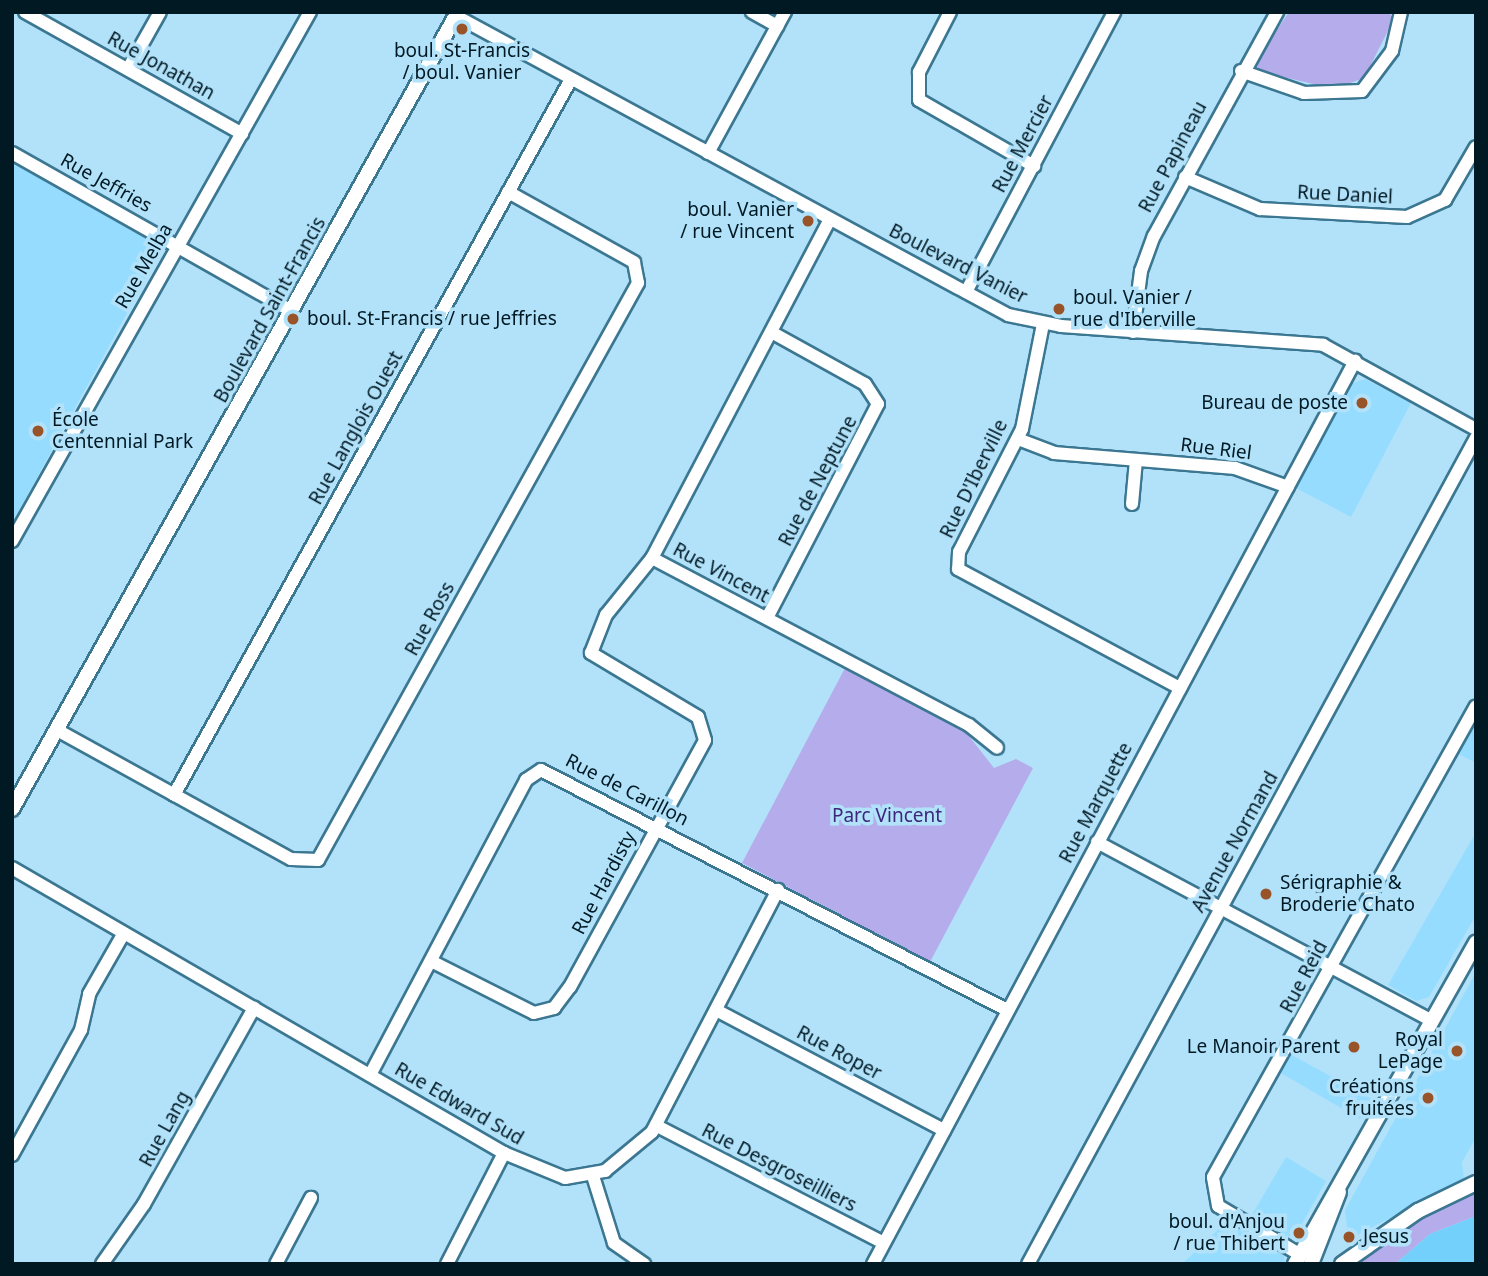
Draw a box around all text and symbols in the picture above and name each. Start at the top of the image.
marker: boul. St-Francis / boul. Vanier [454,21,470,37]
street label: Rue Jonathan [103,27,219,105]
place label: boul. St-Francis / boul. Vanier [394,40,530,84]
street label: Rue Mercier [988,91,1058,197]
street label: Rue Papineau [1134,97,1212,217]
street label: Rue Jeffries [56,149,156,217]
street label: Rue Daniel [1296,181,1394,209]
place label: boul. Vanier / rue Vincent [680,199,794,243]
street label: Boulevard Saint-Francis [209,213,331,407]
marker: boul. Vanier / rue Vincent [800,213,816,229]
street label: Rue Melba [111,219,177,313]
street label: Boulevard Vanier [885,219,1031,309]
place label: boul. Vanier / rue d'Iberville [1073,287,1196,331]
marker: boul. Vanier / rue d'Iberville [1051,301,1067,317]
place label: boul. St-Francis / rue Jeffries [307,308,557,330]
marker: boul. St-Francis / rue Jeffries [285,311,301,327]
street label: Rue Langlois Ouest [304,347,408,509]
place label: Bureau de poste [1201,392,1348,414]
marker: Bureau de poste [1354,395,1370,411]
place label: École Centennial Park [52,409,193,453]
street label: Rue de Neptune [774,412,862,550]
street label: Rue D'Iberville [935,416,1013,542]
marker: École Centennial Park [30,423,46,439]
street label: Rue Riel [1179,433,1253,465]
street label: Rue Vincent [669,538,773,608]
street label: Rue Ross [400,578,460,660]
street label: Rue Marquette [1055,739,1137,867]
street label: Rue de Carillon [562,749,692,831]
street label: Avenue Normand [1187,768,1283,916]
park label: Parc Vincent [832,805,942,827]
street label: Rue Hardisty [567,827,641,939]
place label: Sérigraphie & Broderie Chato [1280,872,1415,916]
marker: Sérigraphie & Broderie Chato [1258,886,1274,902]
street label: Rue Reid [1276,937,1332,1017]
street label: Rue Roper [793,1021,885,1085]
place label: Royal LePage [1378,1029,1443,1073]
place label: Le Manoir Parent [1187,1036,1340,1058]
marker: Le Manoir Parent [1346,1039,1362,1055]
marker: Royal LePage [1449,1043,1465,1059]
street label: Rue Edward Sud [391,1058,527,1150]
place label: Créations fruitées [1329,1076,1414,1120]
street label: Rue Lang [135,1087,195,1171]
marker: Créations fruitées [1420,1090,1436,1106]
street label: Rue Desgroseilliers [698,1119,860,1217]
place label: boul. d'Anjou / rue Thibert [1168,1211,1285,1255]
marker: boul. d'Anjou / rue Thibert [1291,1225,1307,1241]
place label: Jesus [1363,1226,1409,1248]
marker: Jesus [1341,1229,1357,1245]

